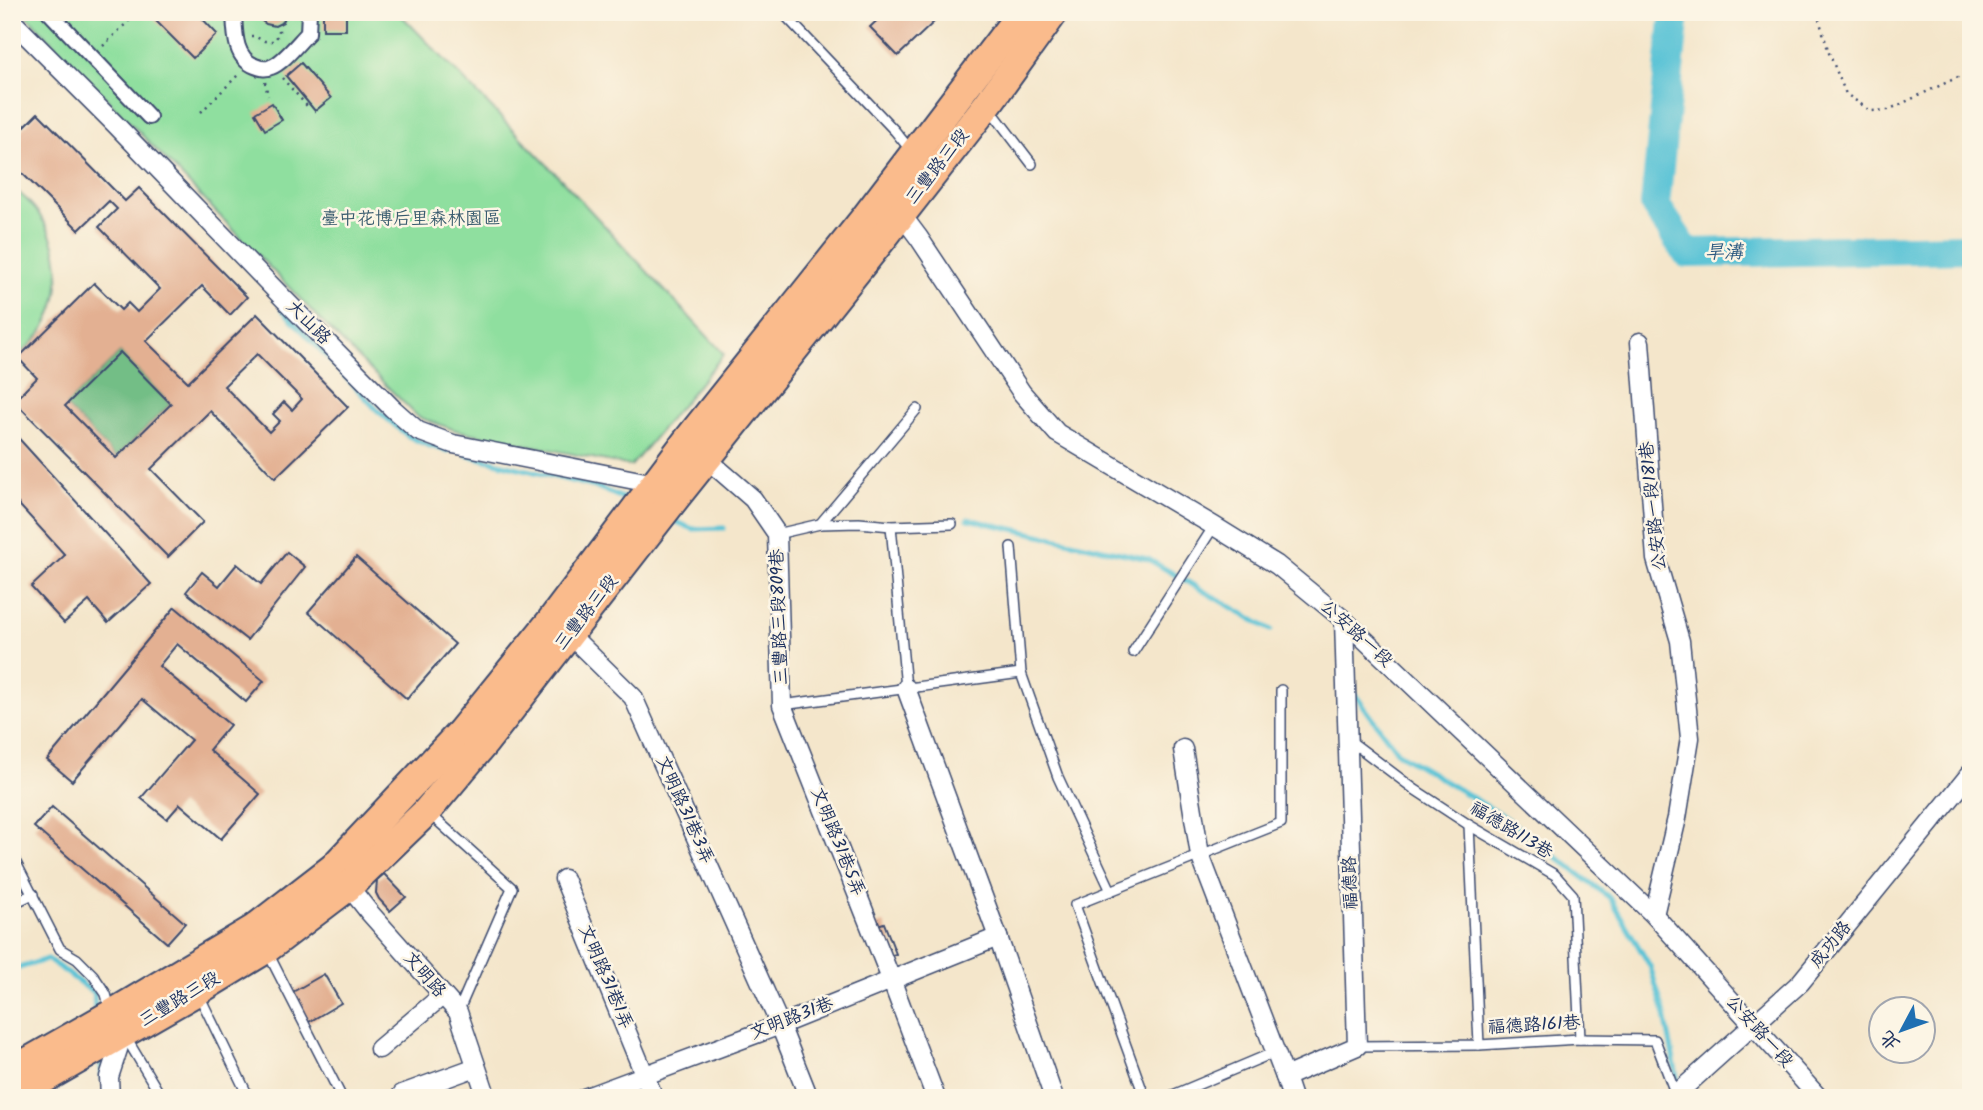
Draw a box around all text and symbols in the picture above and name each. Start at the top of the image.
street label: 三豐路三段 [899,123,977,211]
park label: 臺中花博后里森林園區 [321,205,501,234]
water label: 旱溝 [1705,238,1745,268]
street label: 大山路 [279,294,337,352]
street label: 公安路一段181巷 [1633,440,1675,572]
street label: 三豐路三段809巷 [763,548,797,686]
street label: 三豐路三段 [548,569,626,657]
street label: 公安路一段 [1313,593,1399,675]
street label: 文明路31巷3弄 [647,751,721,869]
street label: 文明路31巷5弄 [802,783,872,901]
street label: 福德路113巷 [1463,794,1559,868]
street label: 福德路 [1336,856,1366,910]
street label: 成功路 [1803,915,1859,975]
street label: 文明路31巷1弄 [570,920,640,1034]
street label: 文明路 [395,945,453,1005]
street label: 三豐路三段 [134,964,226,1036]
street label: 公安路一段 [1718,989,1800,1075]
street label: 文明路31巷 [746,990,838,1048]
north arrow [1868,995,1938,1064]
street label: 福德路161巷 [1487,1009,1581,1043]
text: 北 [1873,1023,1908,1057]

